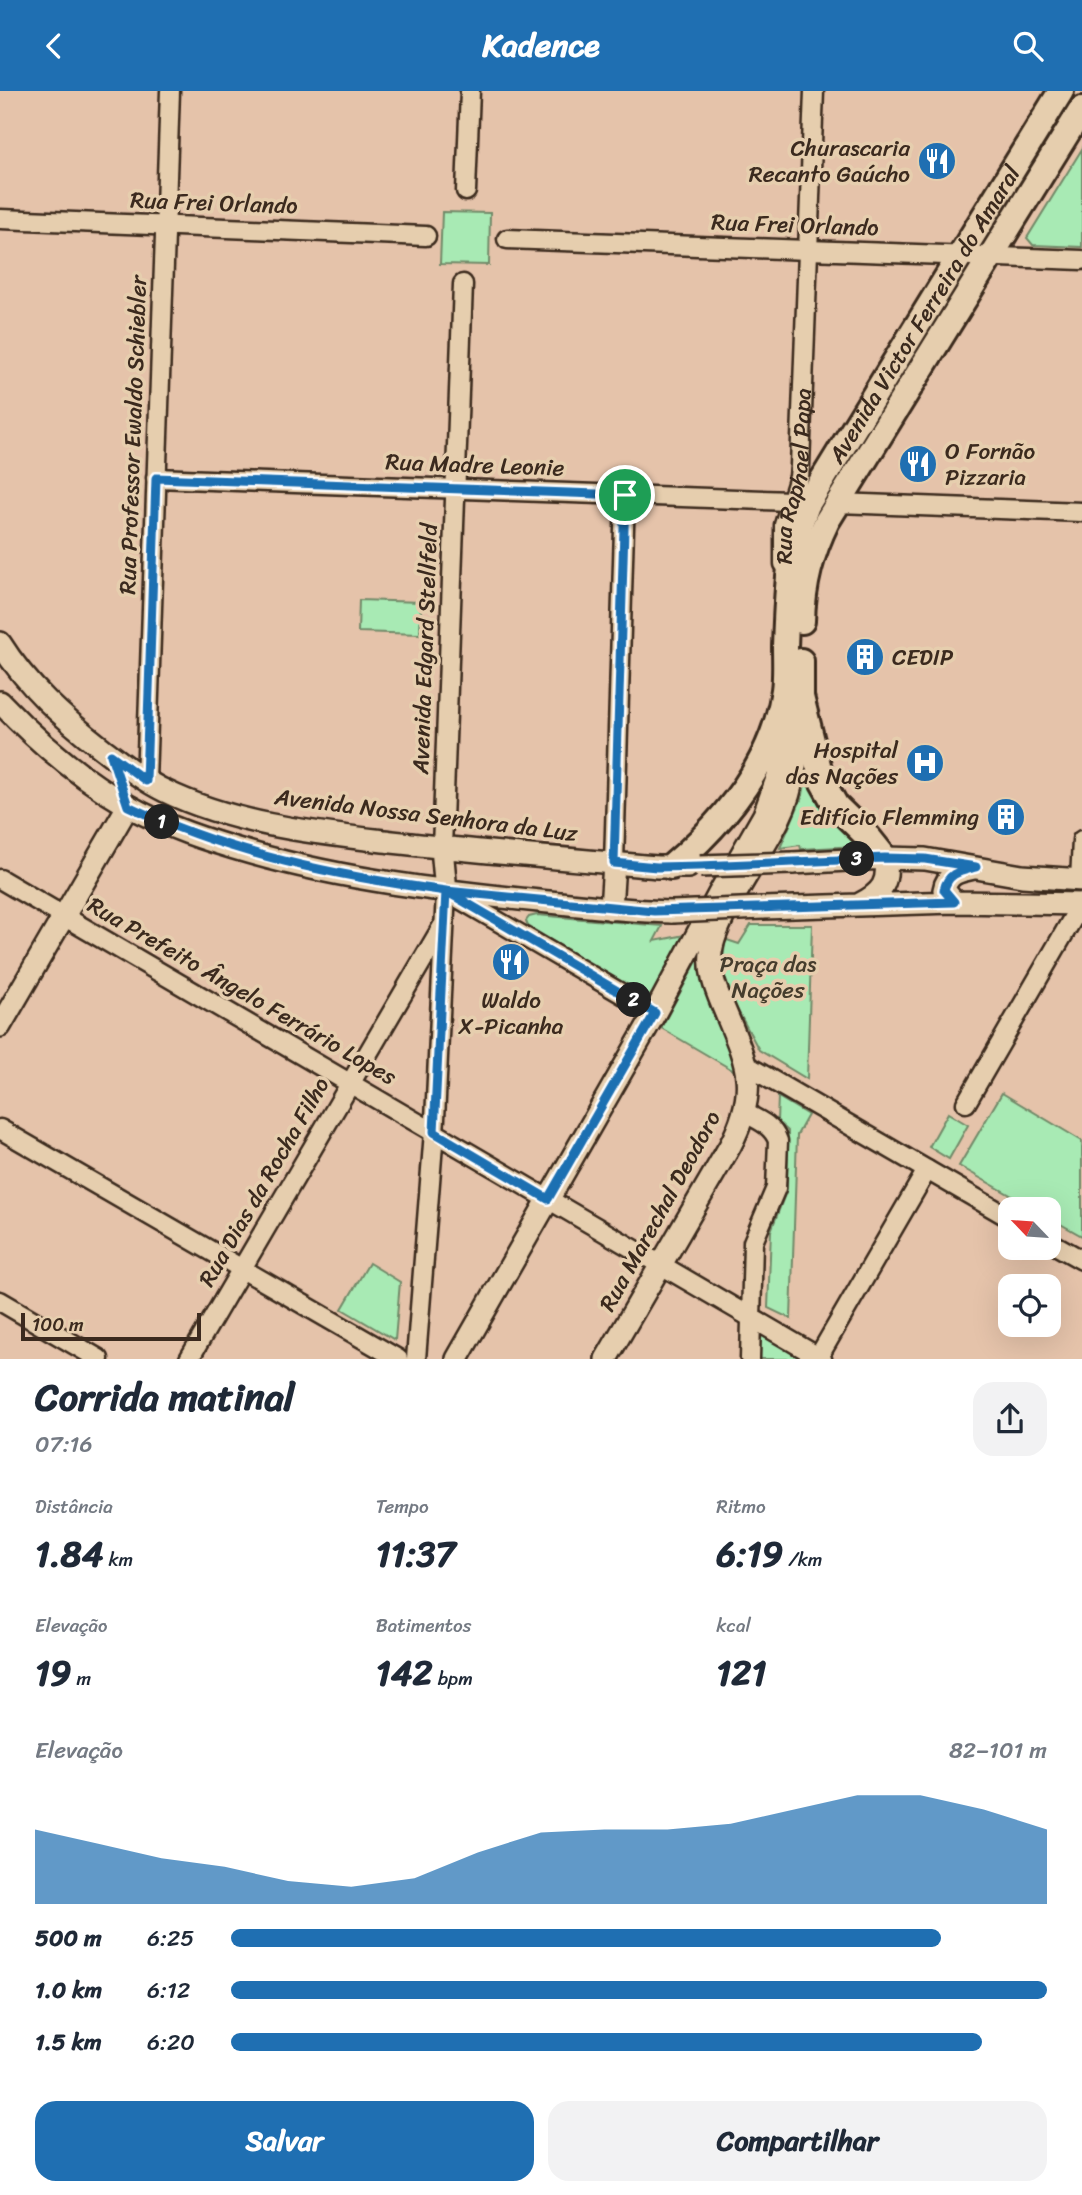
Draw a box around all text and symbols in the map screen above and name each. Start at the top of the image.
text: Kadence [482,17,600,74]
icon: back [35,27,73,65]
icon: search [1009,27,1047,65]
place label: Churascaria Recanto Gaúcho [749,128,910,195]
restaurant icon: Churascaria Recanto Gaúcho [916,140,958,182]
street label: Avenida Victor Ferreira do Amaral [816,157,1032,473]
street label: Rua Frei Orlando [130,180,298,226]
street label: Rua Frei Orlando [711,202,879,248]
street label: Rua Professor Ewaldo Schiebler [107,273,159,595]
street label: Rua Raphael Papa [764,387,823,564]
place label: O Fornão Pizzaria [945,431,1035,498]
street label: Rua Madre Leonie [385,441,565,489]
restaurant icon: O Fornão Pizzaria [897,443,939,485]
pin [595,465,655,525]
icon: arrive [606,476,644,514]
street label: Avenida Edgard Stellfeld [400,521,450,776]
building icon: CEDIP [844,636,886,678]
place label: CEDIP [892,637,954,678]
place label: Hospital das Nações [785,730,898,797]
hospital icon: Hospital das Nações [904,742,946,784]
street label: Avenida Nossa Senhora da Luz [271,776,581,854]
building icon: Edifício Flemming [985,796,1027,838]
place label: Edifício Flemming [800,797,979,838]
pin: 1 [144,805,180,839]
text: 1 [157,805,166,838]
pin: 3 [840,841,874,877]
text: 3 [851,842,862,875]
street label: Rua Prefeito Ângelo Ferrário Lopes [79,885,405,1097]
restaurant icon: Waldo X-Picanha [490,941,532,983]
park label: Praça das Nações [719,944,817,1011]
place label: Waldo X-Picanha [458,980,564,1047]
pin: 2 [616,983,652,1017]
text: 2 [628,983,639,1016]
street label: Rua Dias da Rocha Filho [187,1069,341,1295]
street label: Rua Marechal Deodoro [588,1103,732,1319]
north arrow [998,1197,1060,1260]
map controls [998,1197,1061,1337]
button: locate [998,1274,1061,1337]
text: 100 m [32,1308,84,1341]
scale bar [21,1309,201,1341]
text: Corrida matinal [35,1364,295,1431]
button: share [973,1382,1047,1456]
text: 07:16 [35,1424,93,1465]
text: Distância [35,1490,113,1523]
text: Tempo [376,1490,429,1523]
text: Ritmo [716,1490,766,1523]
text: 1.84 [35,1523,104,1585]
text: 11:37 [376,1523,455,1585]
text: 6:19 [716,1523,783,1585]
text: km [104,1543,133,1576]
text: /km [783,1543,822,1576]
text: Elevação [35,1609,108,1642]
text: Batimentos [376,1609,472,1642]
text: kcal [716,1609,751,1642]
text: 19 [35,1642,72,1704]
text: 142 [376,1642,433,1704]
text: 121 [716,1642,767,1704]
text: m [72,1662,91,1695]
text: bpm [433,1662,473,1695]
text: Elevação [35,1730,123,1771]
text: 82–101 m [949,1730,1047,1771]
text: 500 m [35,1918,102,1959]
text: 6:25 [147,1918,194,1959]
text: 1.0 km [35,1970,102,2011]
text: 6:12 [147,1970,190,2011]
text: 1.5 km [35,2022,102,2063]
text: 6:20 [147,2022,195,2063]
button: Salvar [35,2101,534,2181]
button: Compartilhar [548,2101,1047,2181]

